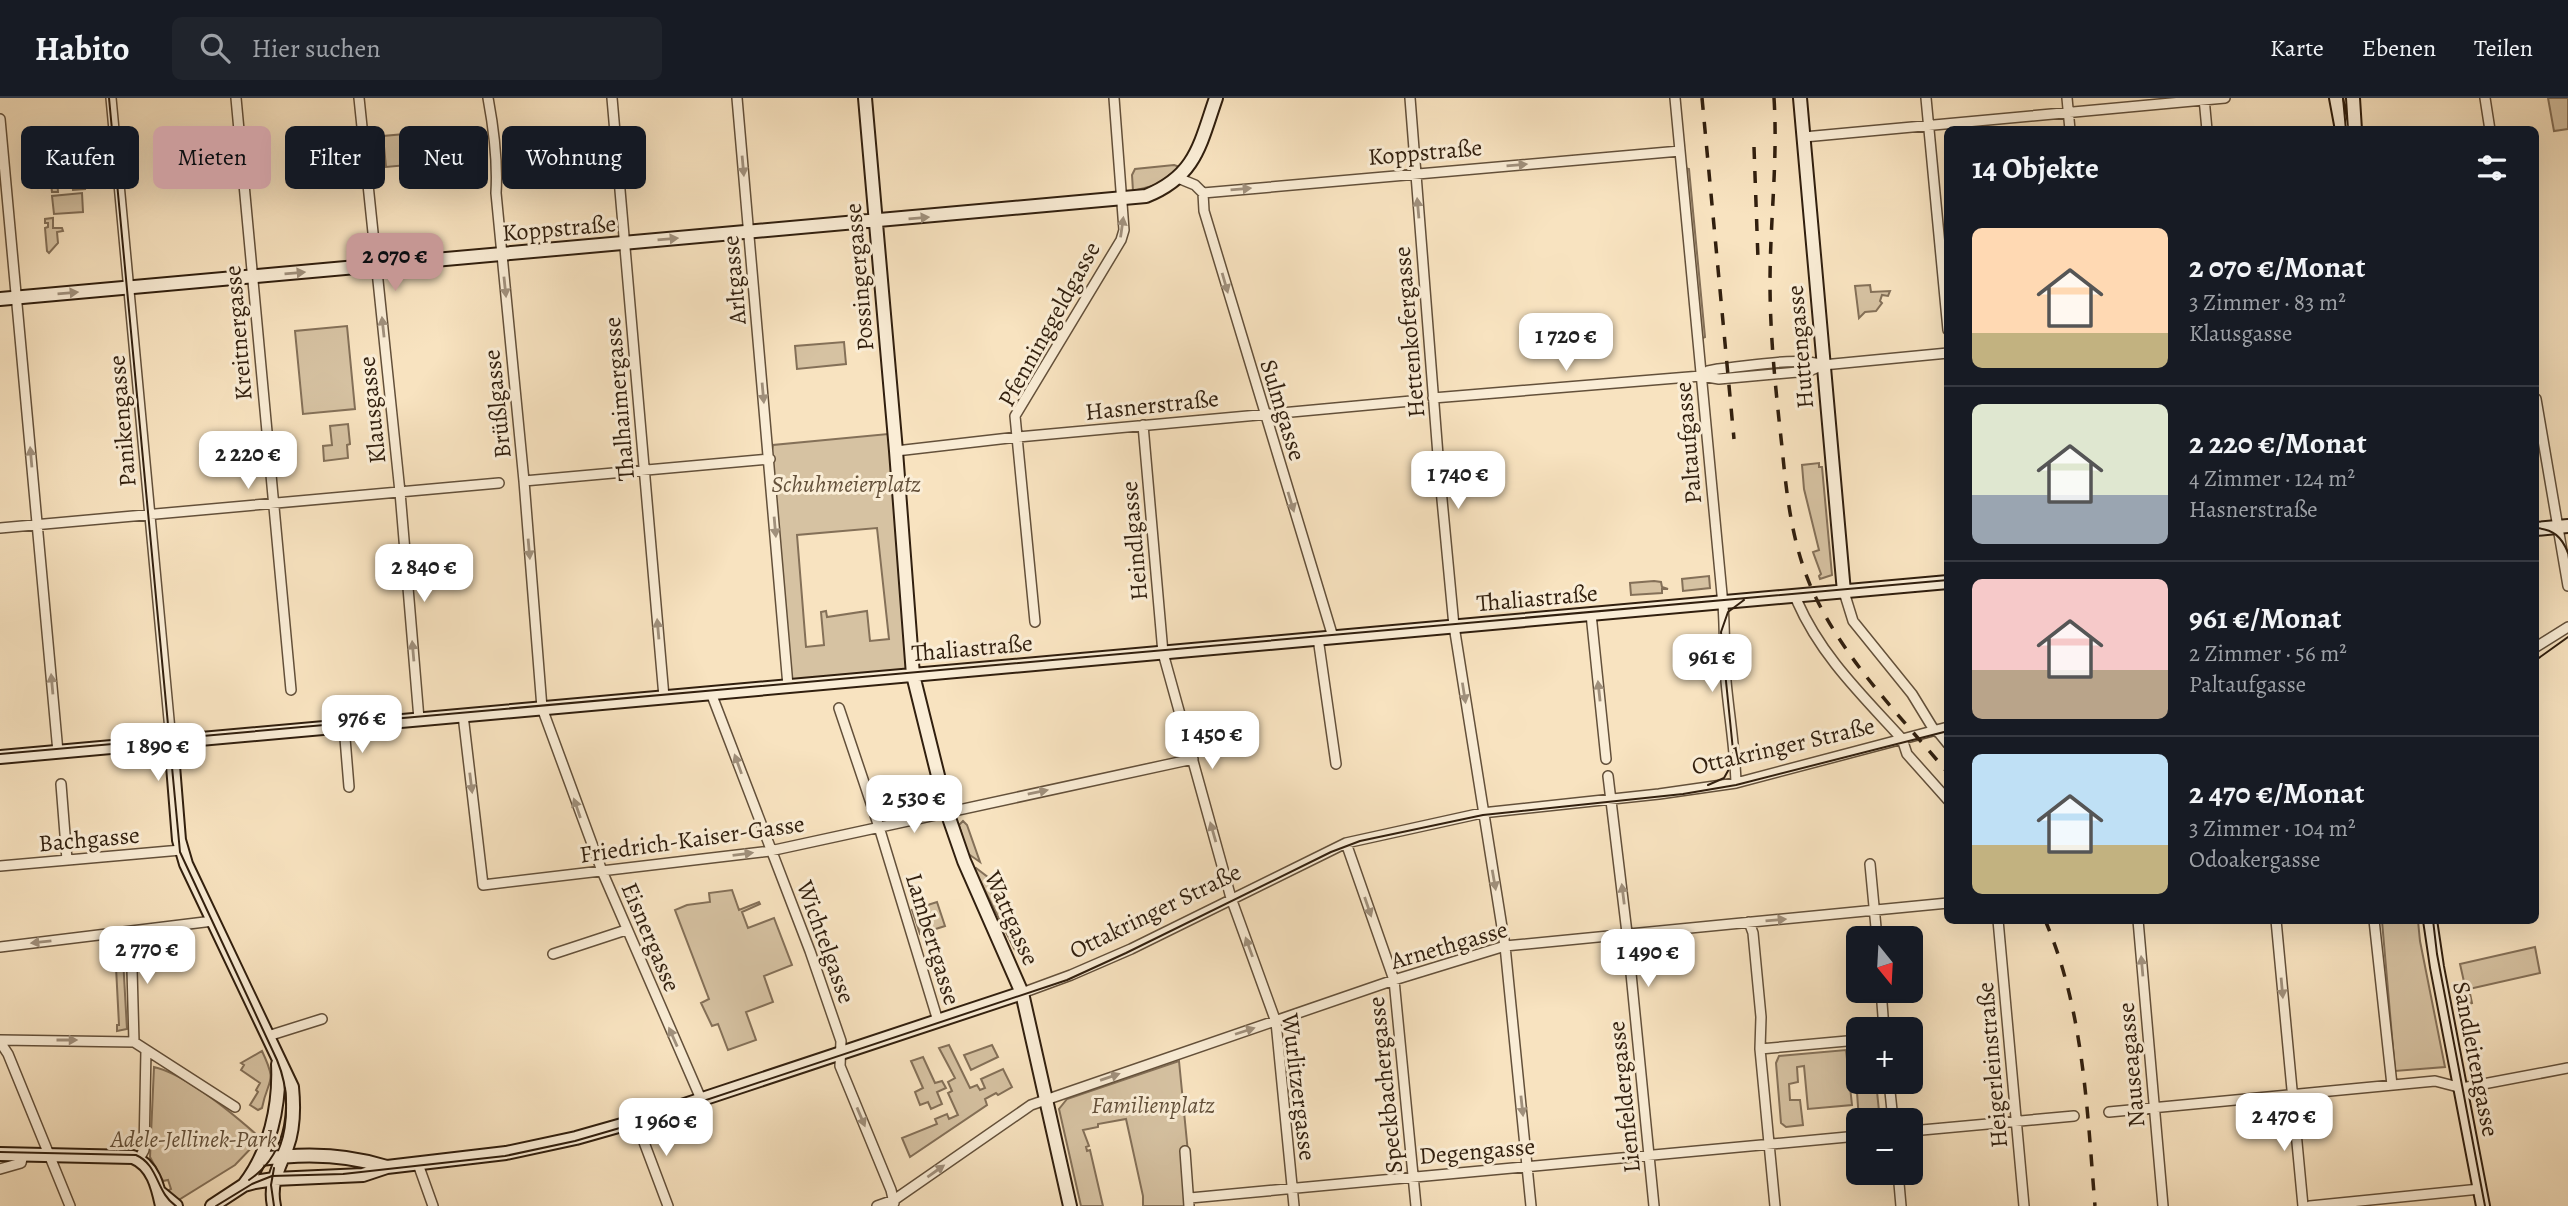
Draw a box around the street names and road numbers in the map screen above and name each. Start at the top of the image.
street label: Koppstraße [1367,131,1483,173]
street label: Possingergasse [837,202,881,352]
street label: Koppstraße [501,207,617,249]
street label: Arltgasse [714,234,754,327]
street label: Pfenninggeldgasse [990,236,1108,412]
street label: Hettenkofergasse [1386,245,1432,419]
street label: Kreitnergasse [216,264,260,402]
street label: Huttengasse [1779,284,1821,410]
street label: Thalhaimergasse [596,316,642,482]
street label: Brüßlgasse [475,348,519,460]
street label: Panikengasse [100,354,144,488]
street label: Klausgasse [350,355,394,465]
street label: Sulmgasse [1252,355,1314,465]
street label: Paltaufgasse [1667,381,1709,505]
street label: Hasnerstraße [1084,382,1220,428]
street label: Heindlgasse [1113,480,1155,602]
street label: Thaliastraße [1475,577,1599,619]
street label: Thaliastraße [910,627,1034,669]
street label: Ottakringer Straße [1688,709,1878,783]
street label: Friedrich-Kaiser-Gasse [577,807,807,871]
street label: Bachgasse [37,819,141,859]
street label: Ottakringer Straße [1064,856,1246,966]
street label: Wattgasse [977,865,1047,970]
street label: Lambertgasse [898,869,968,1009]
street label: Wichtelgasse [789,875,863,1008]
street label: Eisnergasse [614,877,688,997]
street label: Arnethgasse [1386,913,1511,977]
street label: Sandleitengasse [2445,979,2507,1139]
street label: Heigerleinstraße [1969,981,2015,1149]
street label: Speckbachergasse [1360,995,1410,1175]
street label: Nauseagasse [2110,1001,2152,1129]
street label: Wurlitzergasse [1274,1011,1324,1162]
street label: Lienfeldergasse [1600,1019,1648,1175]
street label: Degengasse [1418,1130,1536,1172]

